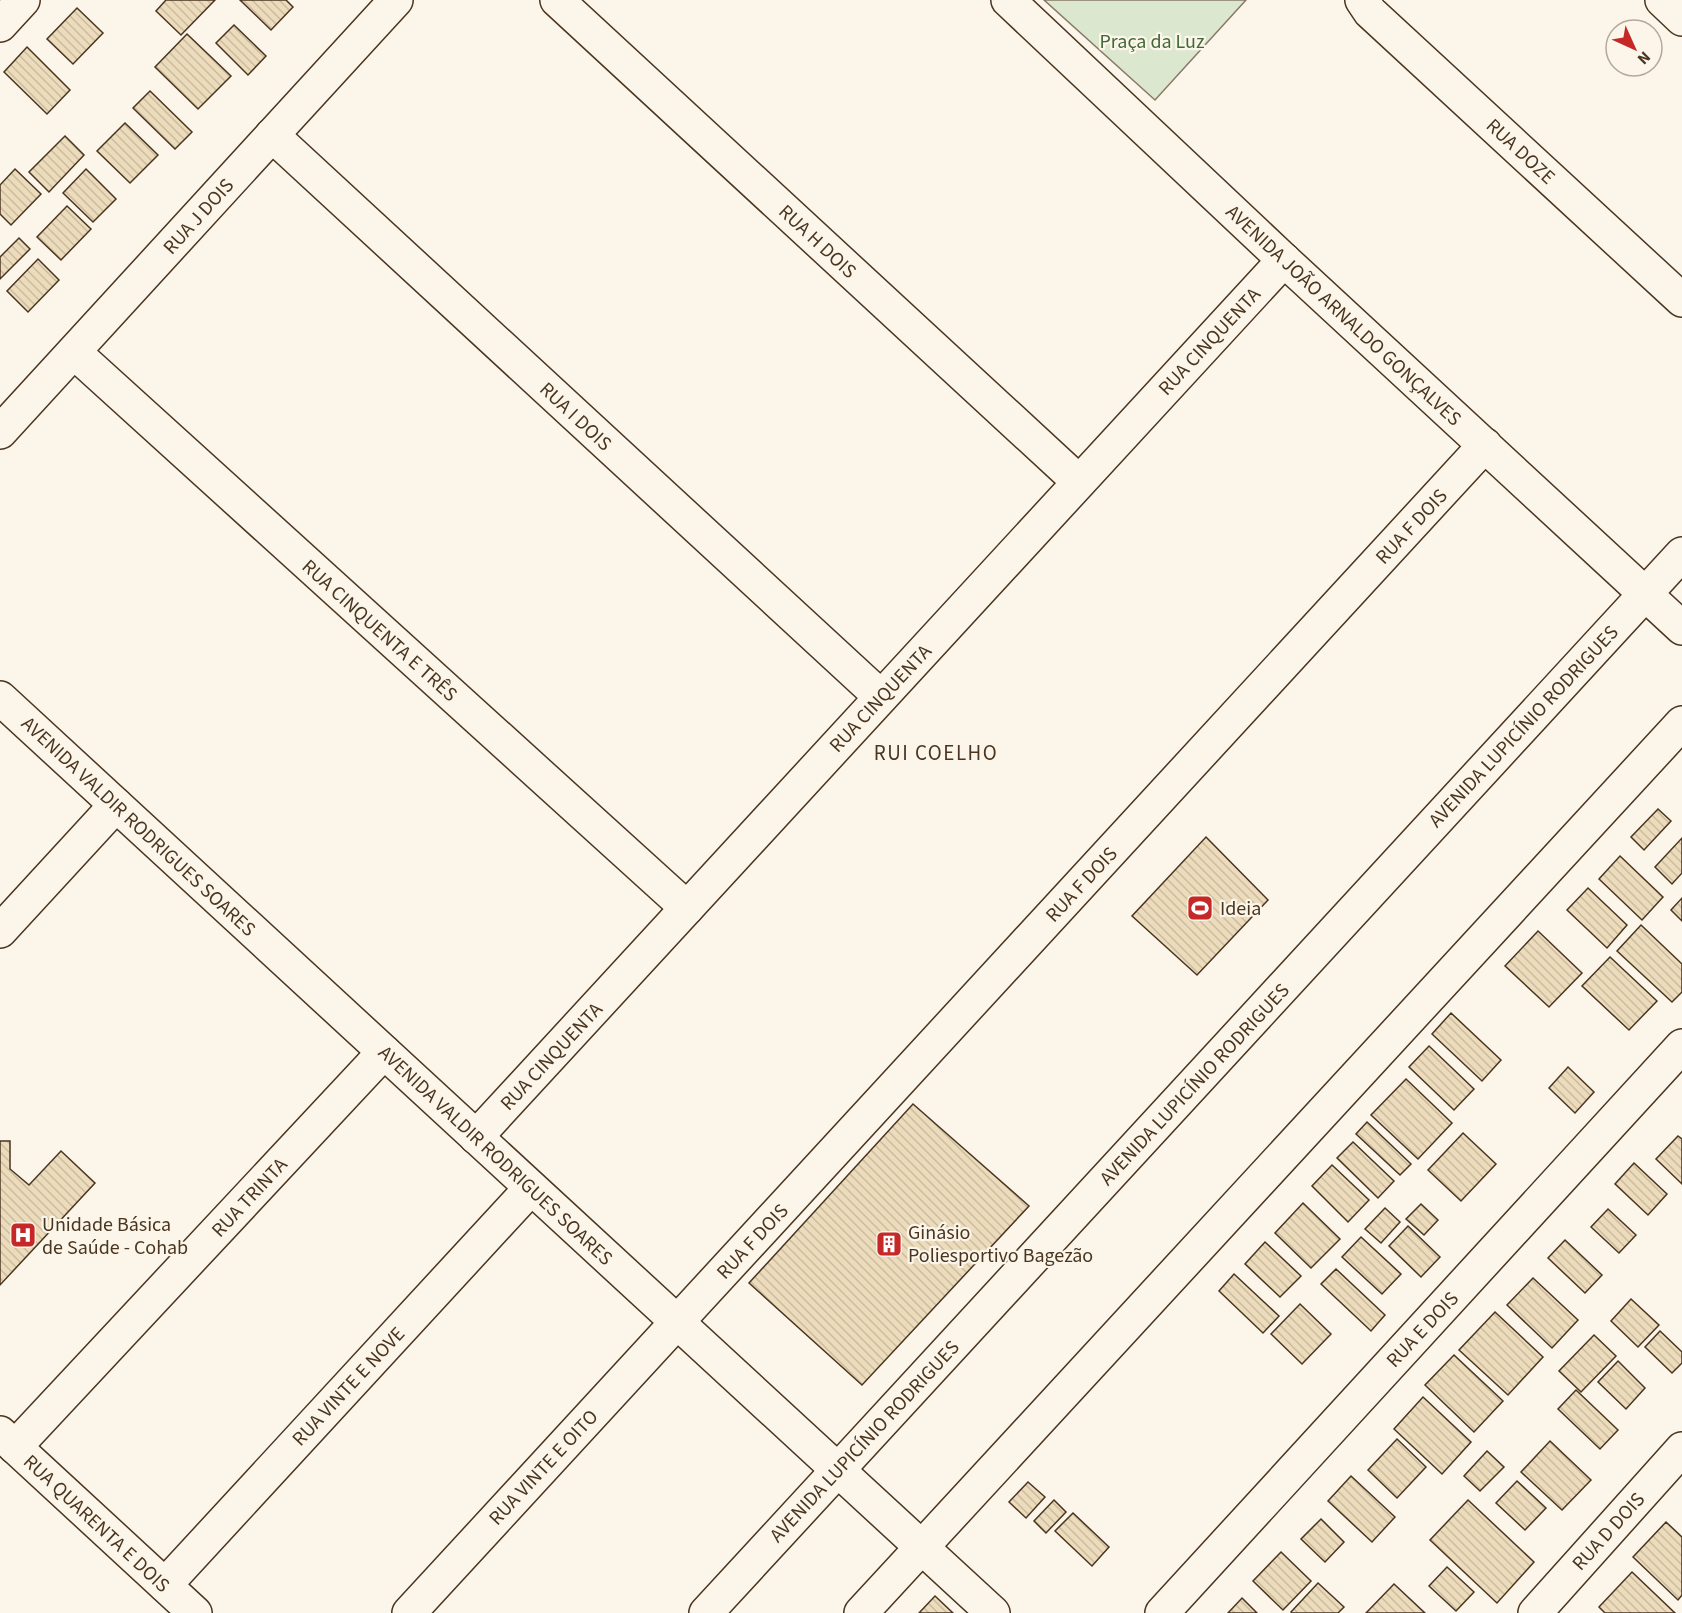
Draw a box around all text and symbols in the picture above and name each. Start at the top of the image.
north arrow [1604,18,1664,78]
park label: Praça da Luz [1100,28,1204,56]
text: N [1632,46,1655,69]
street label: RUA DOZE [1480,112,1561,191]
street label: RUA J DOIS [157,172,241,261]
street label: RUA H DOIS [772,198,862,285]
street label: AVENIDA JOÃO ARNALDO GONÇALVES [1219,199,1467,433]
street label: RUA CINQUENTA [1152,281,1267,402]
street label: RUA I DOIS [533,376,618,458]
street label: RUA F DOIS [1369,483,1454,571]
street label: RUA CINQUENTA E TRÊS [295,553,463,708]
street label: AVENIDA LUPICÍNIO RODRIGUES [1422,619,1625,834]
street label: RUA CINQUENTA [823,638,938,759]
street label: AVENIDA VALDIR RODRIGUES SOARES [15,710,262,943]
district label: RUI COELHO [874,738,998,768]
street label: RUA F DOIS [1039,841,1124,929]
sports icon: Ideia [1185,893,1215,923]
place label: Ideia [1220,895,1261,923]
street label: AVENIDA LUPICÍNIO RODRIGUES [1093,977,1296,1192]
street label: RUA CINQUENTA [494,996,609,1117]
street label: AVENIDA VALDIR RODRIGUES SOARES [372,1039,619,1272]
street label: RUA TRINTA [205,1152,294,1244]
street label: RUA F DOIS [710,1198,795,1286]
place label: Unidade Básica de Saúde - Cohab [42,1211,188,1262]
place label: Ginásio Poliesportivo Bagezão [908,1219,1093,1270]
hospital icon: Unidade Básica de Saúde - Cohab [8,1220,38,1250]
building icon: Ginásio Poliesportivo Bagezão [874,1229,904,1259]
street label: RUA E DOIS [1380,1285,1465,1374]
street label: RUA VINTE E NOVE [286,1321,411,1453]
street label: AVENIDA LUPICÍNIO RODRIGUES [763,1334,966,1549]
street label: RUA VINTE E OITO [483,1404,605,1532]
street label: RUA QUARENTA E DOIS [17,1448,176,1599]
street label: RUA D DOIS [1566,1486,1651,1577]

